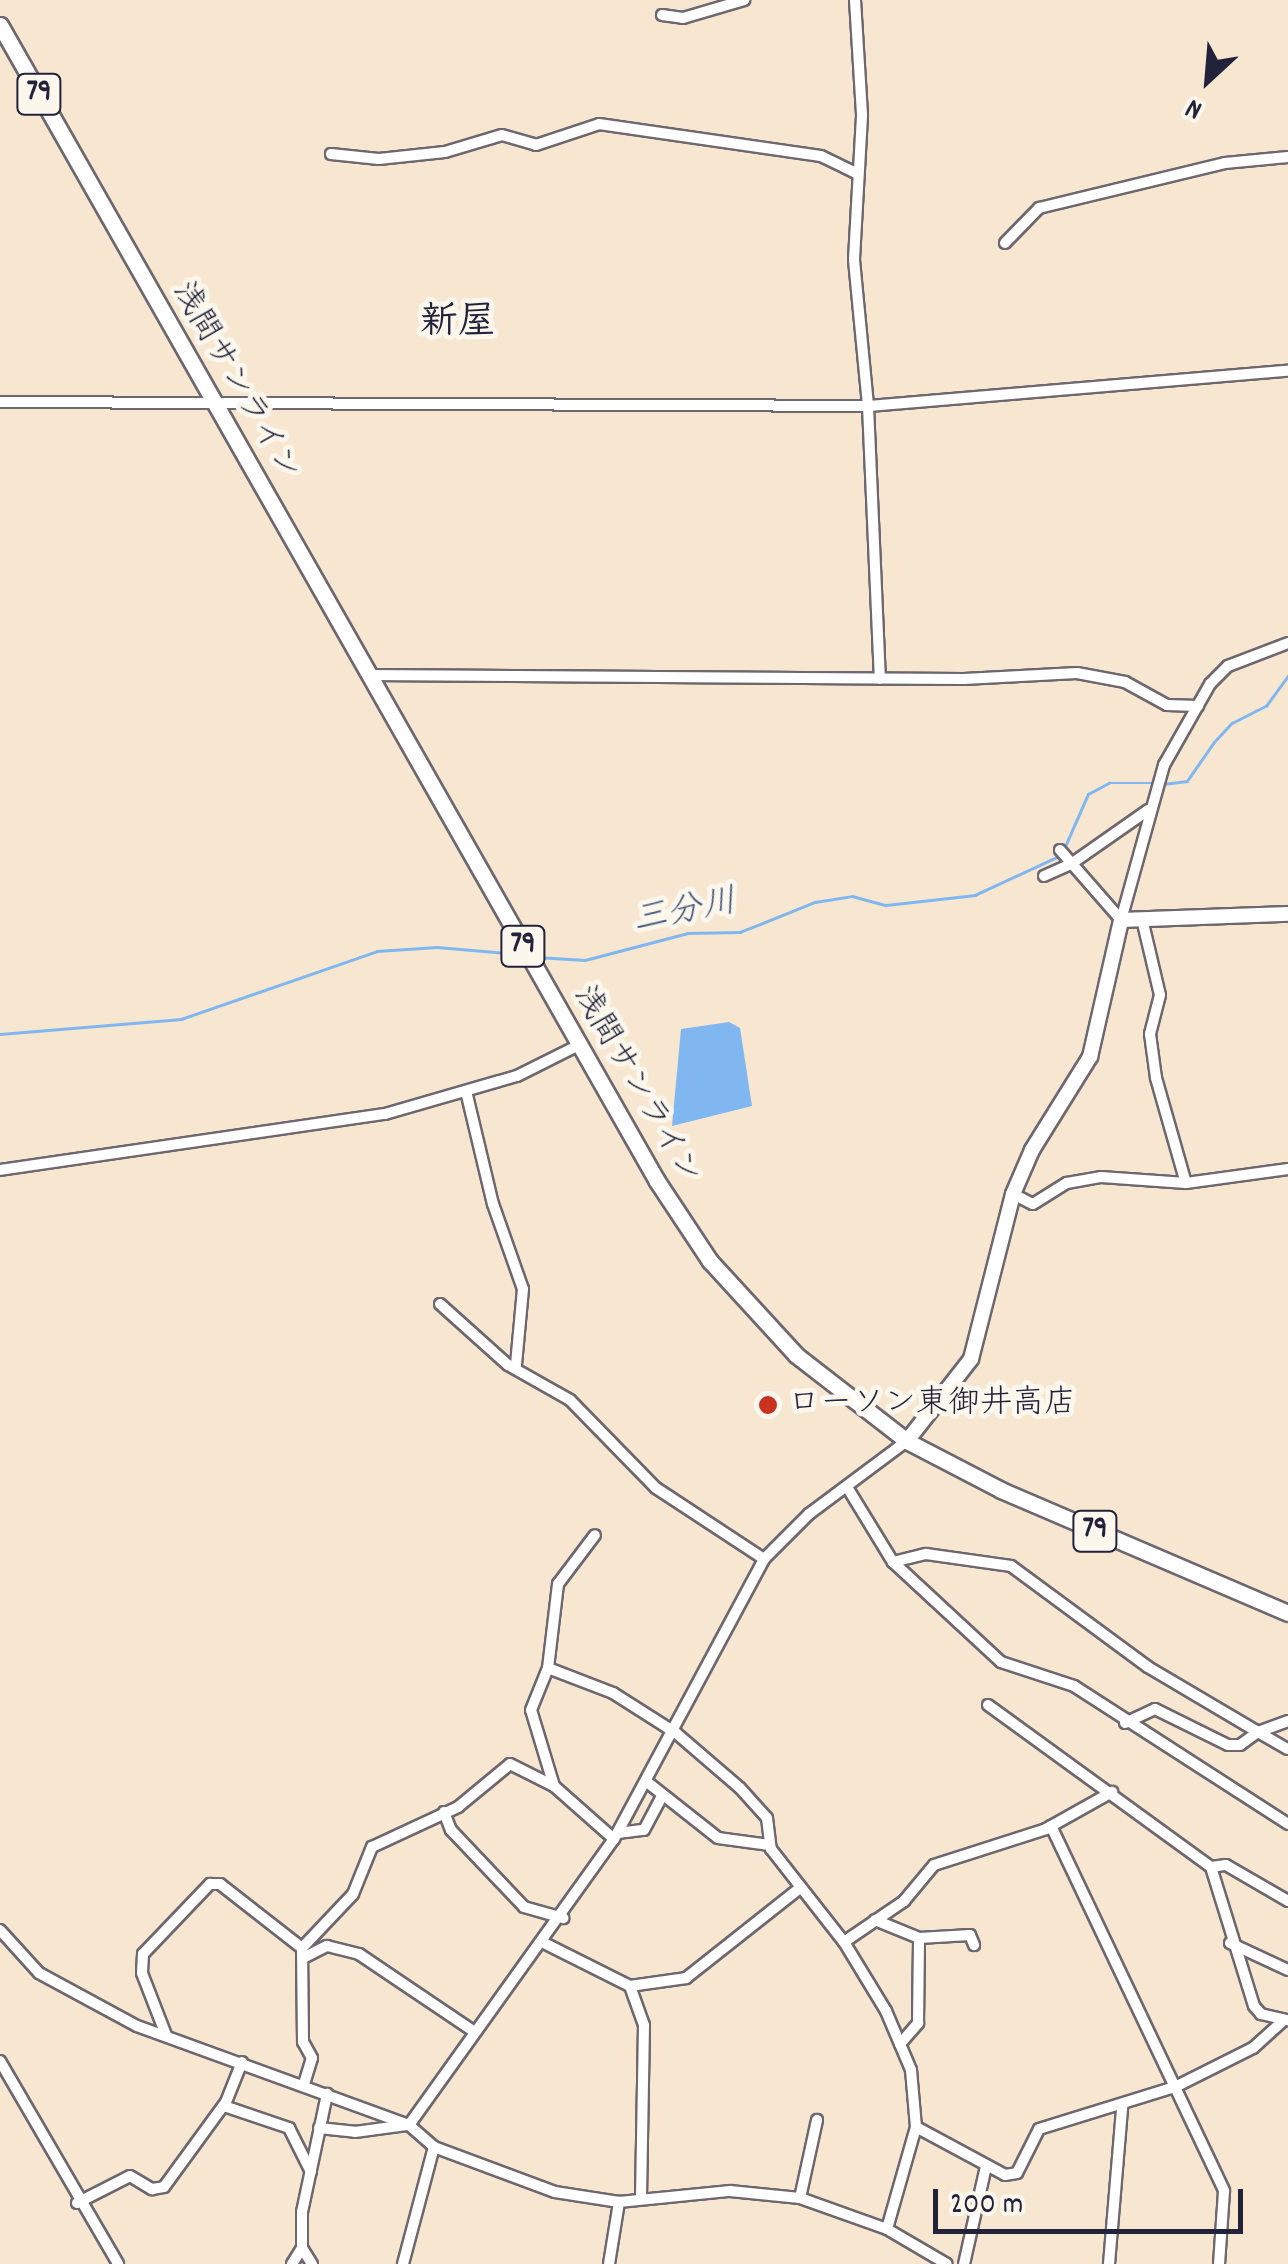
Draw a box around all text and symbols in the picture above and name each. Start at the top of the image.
north arrow [1158,30,1258,130]
road number: 79 [14,69,64,119]
text: N [1180,86,1210,128]
street label: 浅間サンライン [161,275,307,489]
district label: 新屋 [420,302,496,348]
water label: 三分川 [629,882,741,944]
road number: 79 [498,921,548,971]
street label: 浅間サンライン [562,979,708,1193]
place label: ローソン東御井高店 [788,1386,1076,1424]
marker: ローソン東御井高店 [757,1394,779,1416]
road number: 79 [1070,1506,1120,1556]
scale bar [938,2169,1248,2231]
text: 200 m [950,2185,1023,2228]

